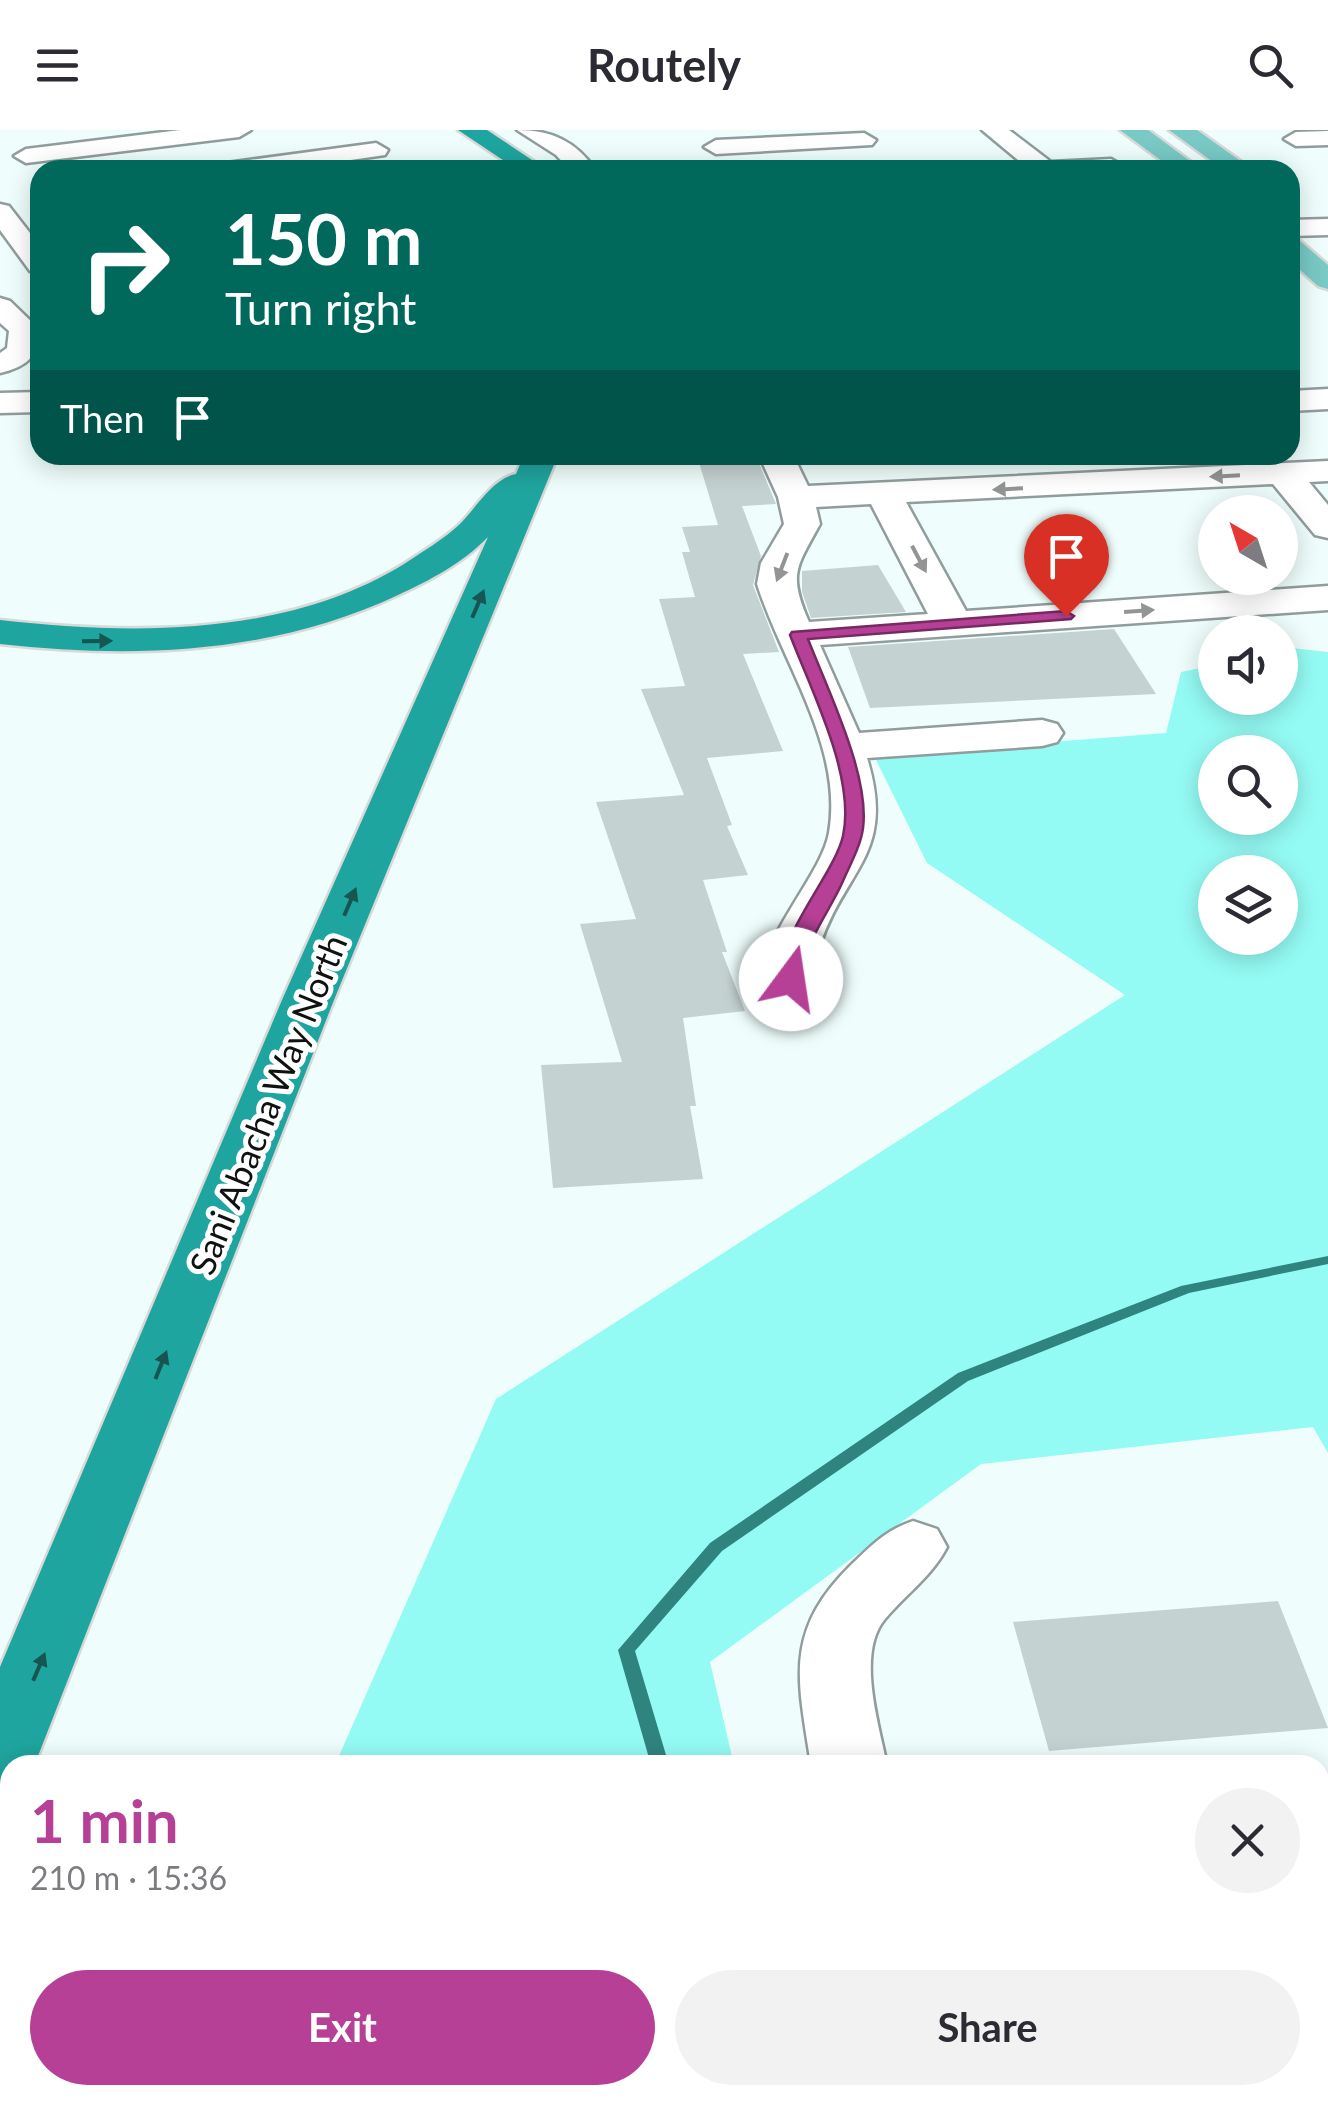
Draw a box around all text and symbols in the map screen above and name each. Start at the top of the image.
icon: menu [30,38,85,93]
text: Routely [587,38,741,92]
icon: search [1243,38,1298,93]
text: 150 m [225,196,422,280]
icon: right [60,200,190,330]
text: Turn right [225,281,416,335]
icon: arrive [165,390,220,445]
text: Then [60,395,145,441]
one-way arrow [1208,468,1240,484]
one-way arrow [991,481,1023,497]
north arrow [1198,495,1298,595]
map controls [1198,495,1298,955]
pin [1024,514,1109,617]
icon: arrive [1039,529,1094,584]
one-way arrow [910,545,927,574]
one-way arrow [774,552,789,582]
one-way arrow [470,589,486,619]
one-way arrow [1124,603,1156,619]
button: sound [1198,615,1298,715]
one-way arrow [81,632,113,648]
button: search [1198,735,1298,835]
button: layers [1198,855,1298,955]
one-way arrow [342,888,358,917]
position arrow [739,927,843,1031]
street label: Sani Abacha Way North [180,928,354,1280]
one-way arrow [153,1350,169,1380]
one-way arrow [31,1652,47,1682]
text: 1 min [30,1784,179,1856]
button: close [1195,1788,1300,1893]
text: 210 m · 15:36 [30,1858,227,1897]
button: Exit [30,1970,655,2085]
button: Share [675,1970,1300,2085]

